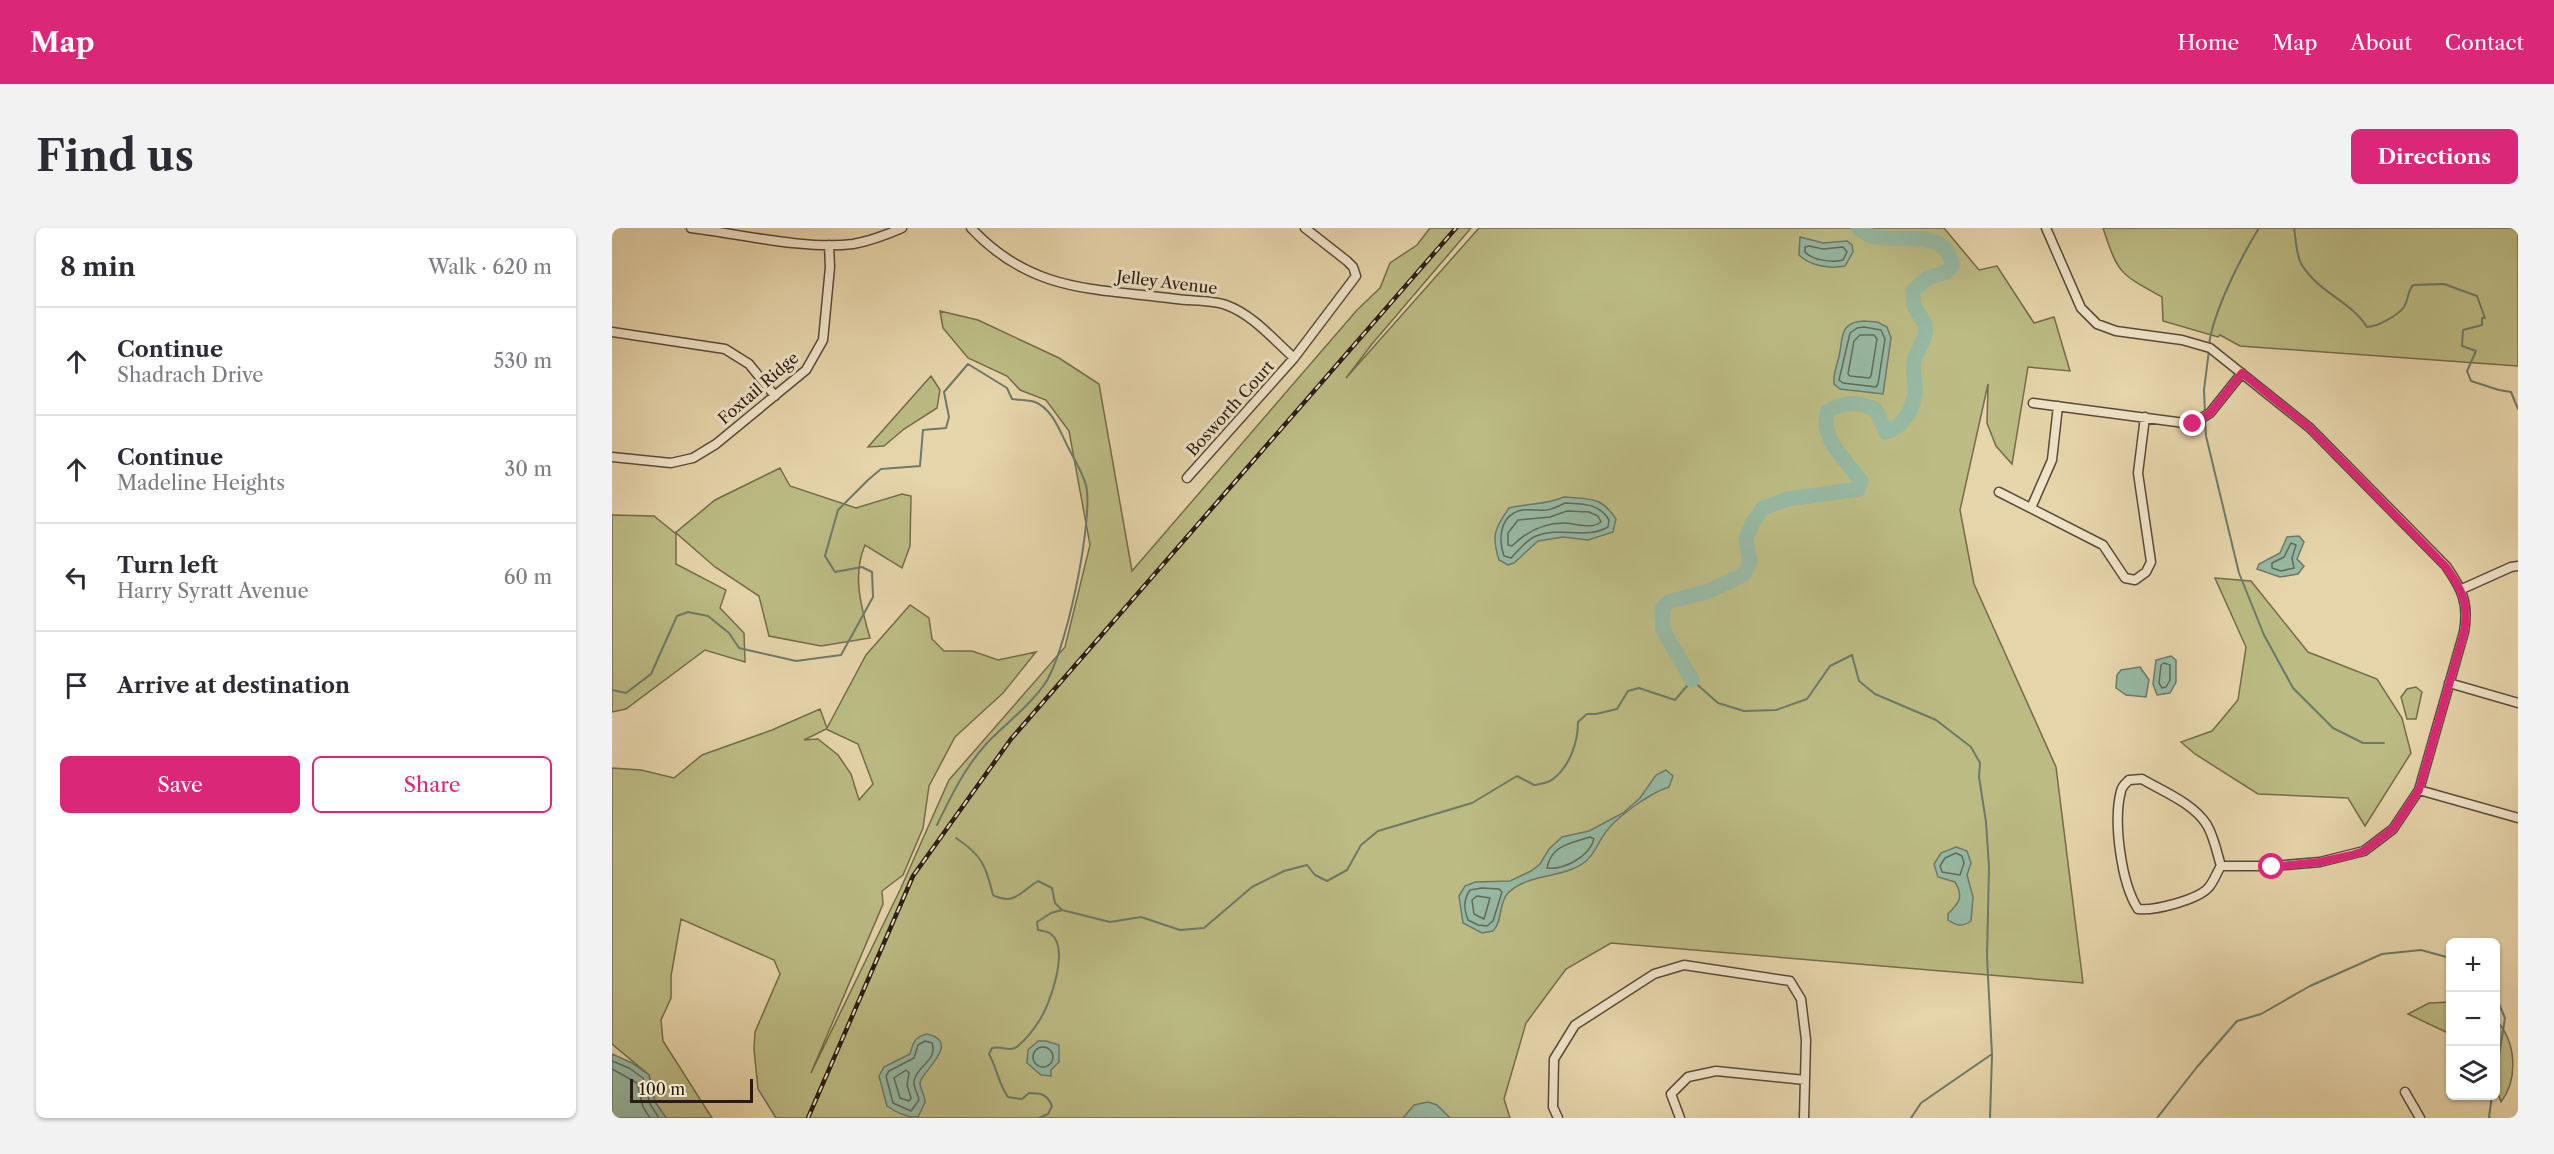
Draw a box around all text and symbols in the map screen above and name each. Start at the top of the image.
text: Map [30,25,94,59]
text: Home [2178,30,2239,55]
text: Map [2272,30,2317,55]
text: About [2350,30,2412,55]
text: Contact [2445,30,2524,55]
button: Directions [2351,129,2518,184]
text: Find us [36,130,194,182]
text: 8 min [60,251,136,283]
text: Walk · 620 m [428,255,552,279]
street label: Jelley Avenue [1112,266,1219,298]
text: Continue [117,336,223,363]
icon: ahead [60,345,93,378]
street label: Foxtail Ridge [714,348,802,428]
text: 530 m [494,349,552,373]
street label: Bosworth Court [1182,356,1278,460]
text: Shadrach Drive [117,363,263,387]
route end [2179,410,2205,436]
text: Continue [117,444,223,471]
icon: ahead [60,453,93,486]
text: 30 m [504,457,552,481]
text: Madeline Heights [117,471,285,495]
text: Turn left [117,552,218,579]
icon: left [60,561,93,594]
text: 60 m [504,565,552,589]
text: Harry Syratt Avenue [117,579,309,603]
icon: arrive [60,669,93,702]
text: Arrive at destination [117,672,350,699]
button: Save [60,756,300,813]
button: Share [312,756,552,813]
route start [2258,853,2284,879]
map controls [2446,938,2500,1100]
button: + [2446,938,2500,992]
button: − [2446,992,2500,1046]
button: layers [2446,1046,2500,1100]
scale bar [630,1076,753,1104]
text: 100 m [639,1079,685,1099]

